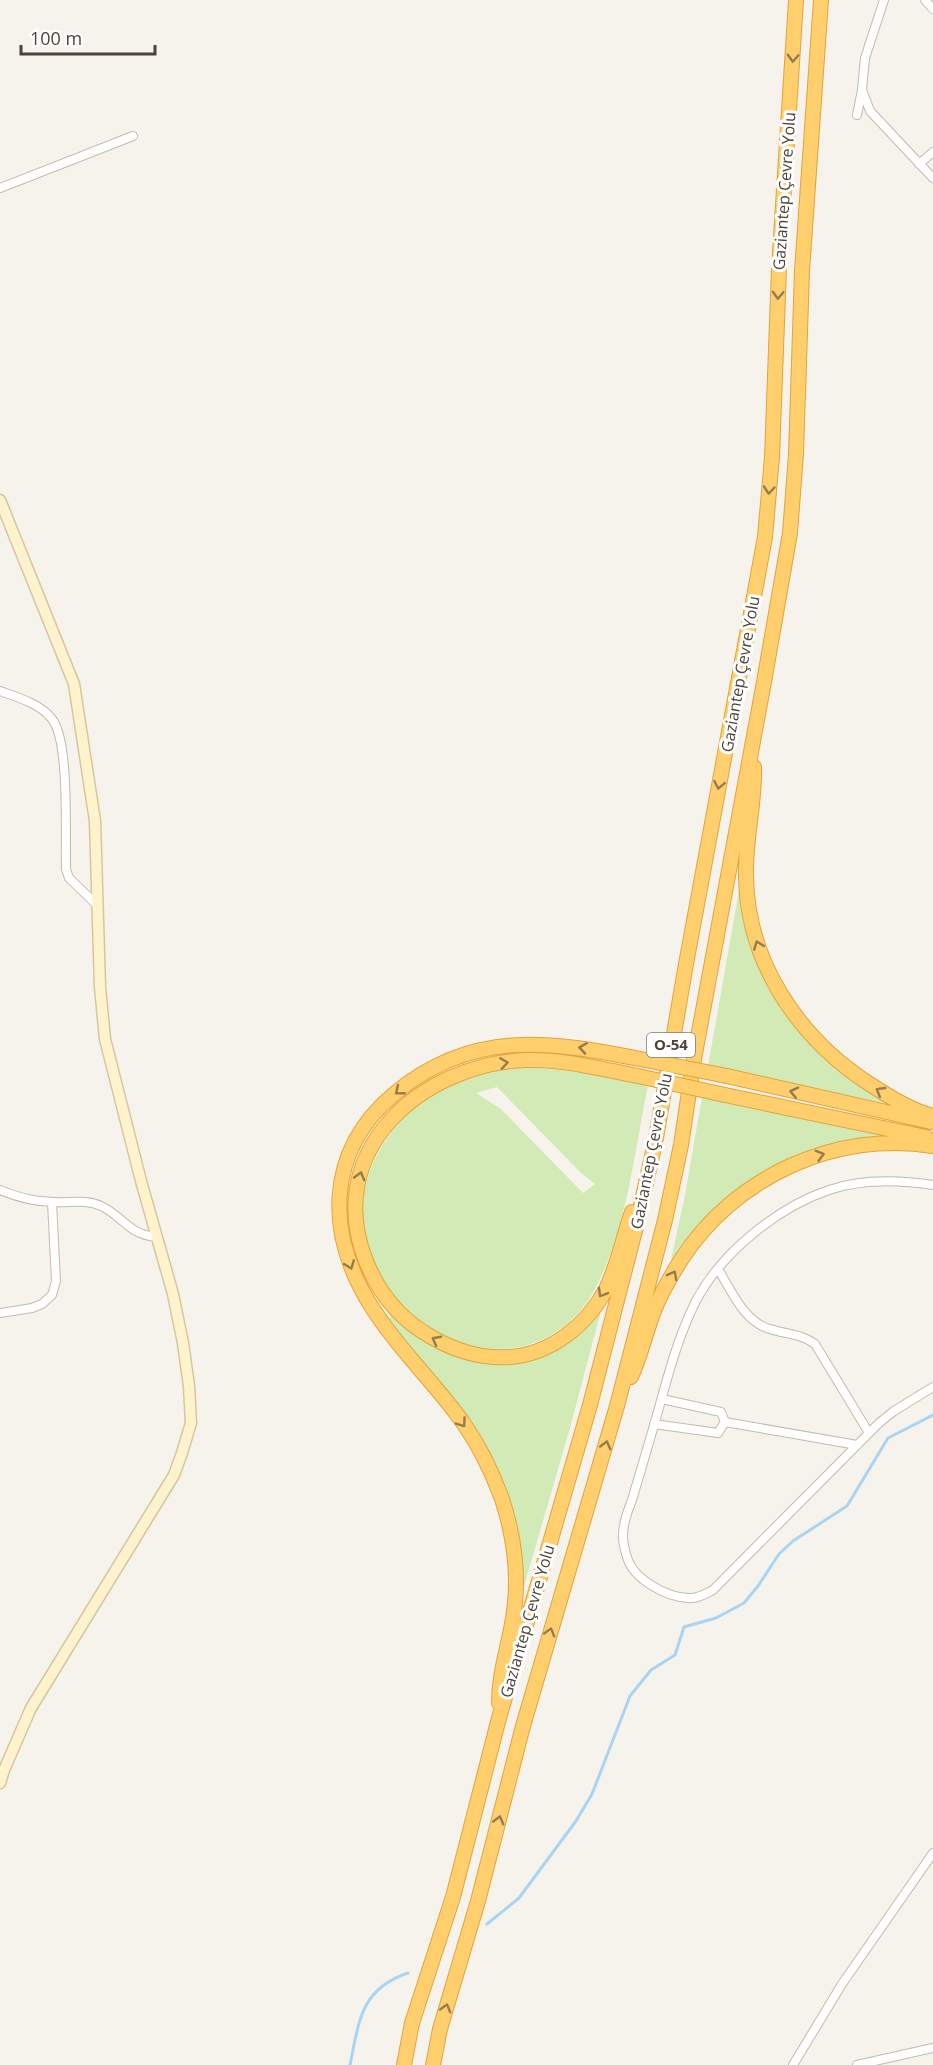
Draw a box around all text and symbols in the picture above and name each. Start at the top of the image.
scale bar [21,18,154,56]
text: 100 m [30,26,82,50]
one-way arrow [786,54,799,63]
street label: Gaziantep Çevre Yolu [767,111,801,271]
one-way arrow [771,290,784,299]
one-way arrow [763,485,776,494]
street label: Gaziantep Çevre Yolu [715,594,765,754]
one-way arrow [713,780,726,790]
one-way arrow [753,940,765,951]
road number: O-54 [647,1033,695,1057]
one-way arrow [578,1043,587,1055]
one-way arrow [499,1057,509,1069]
street label: Gaziantep Çevre Yolu [625,1071,677,1231]
one-way arrow [395,1083,406,1094]
one-way arrow [789,1086,799,1099]
one-way arrow [876,1087,886,1099]
one-way arrow [814,1150,825,1162]
one-way arrow [352,1171,365,1181]
one-way arrow [343,1258,355,1269]
one-way arrow [666,1271,677,1281]
one-way arrow [598,1287,610,1297]
one-way arrow [432,1336,443,1347]
one-way arrow [455,1416,466,1427]
one-way arrow [599,1440,611,1451]
street label: Gaziantep Çevre Yolu [495,1542,559,1700]
one-way arrow [543,1627,556,1637]
one-way arrow [491,1815,504,1825]
one-way arrow [439,2003,451,2014]

